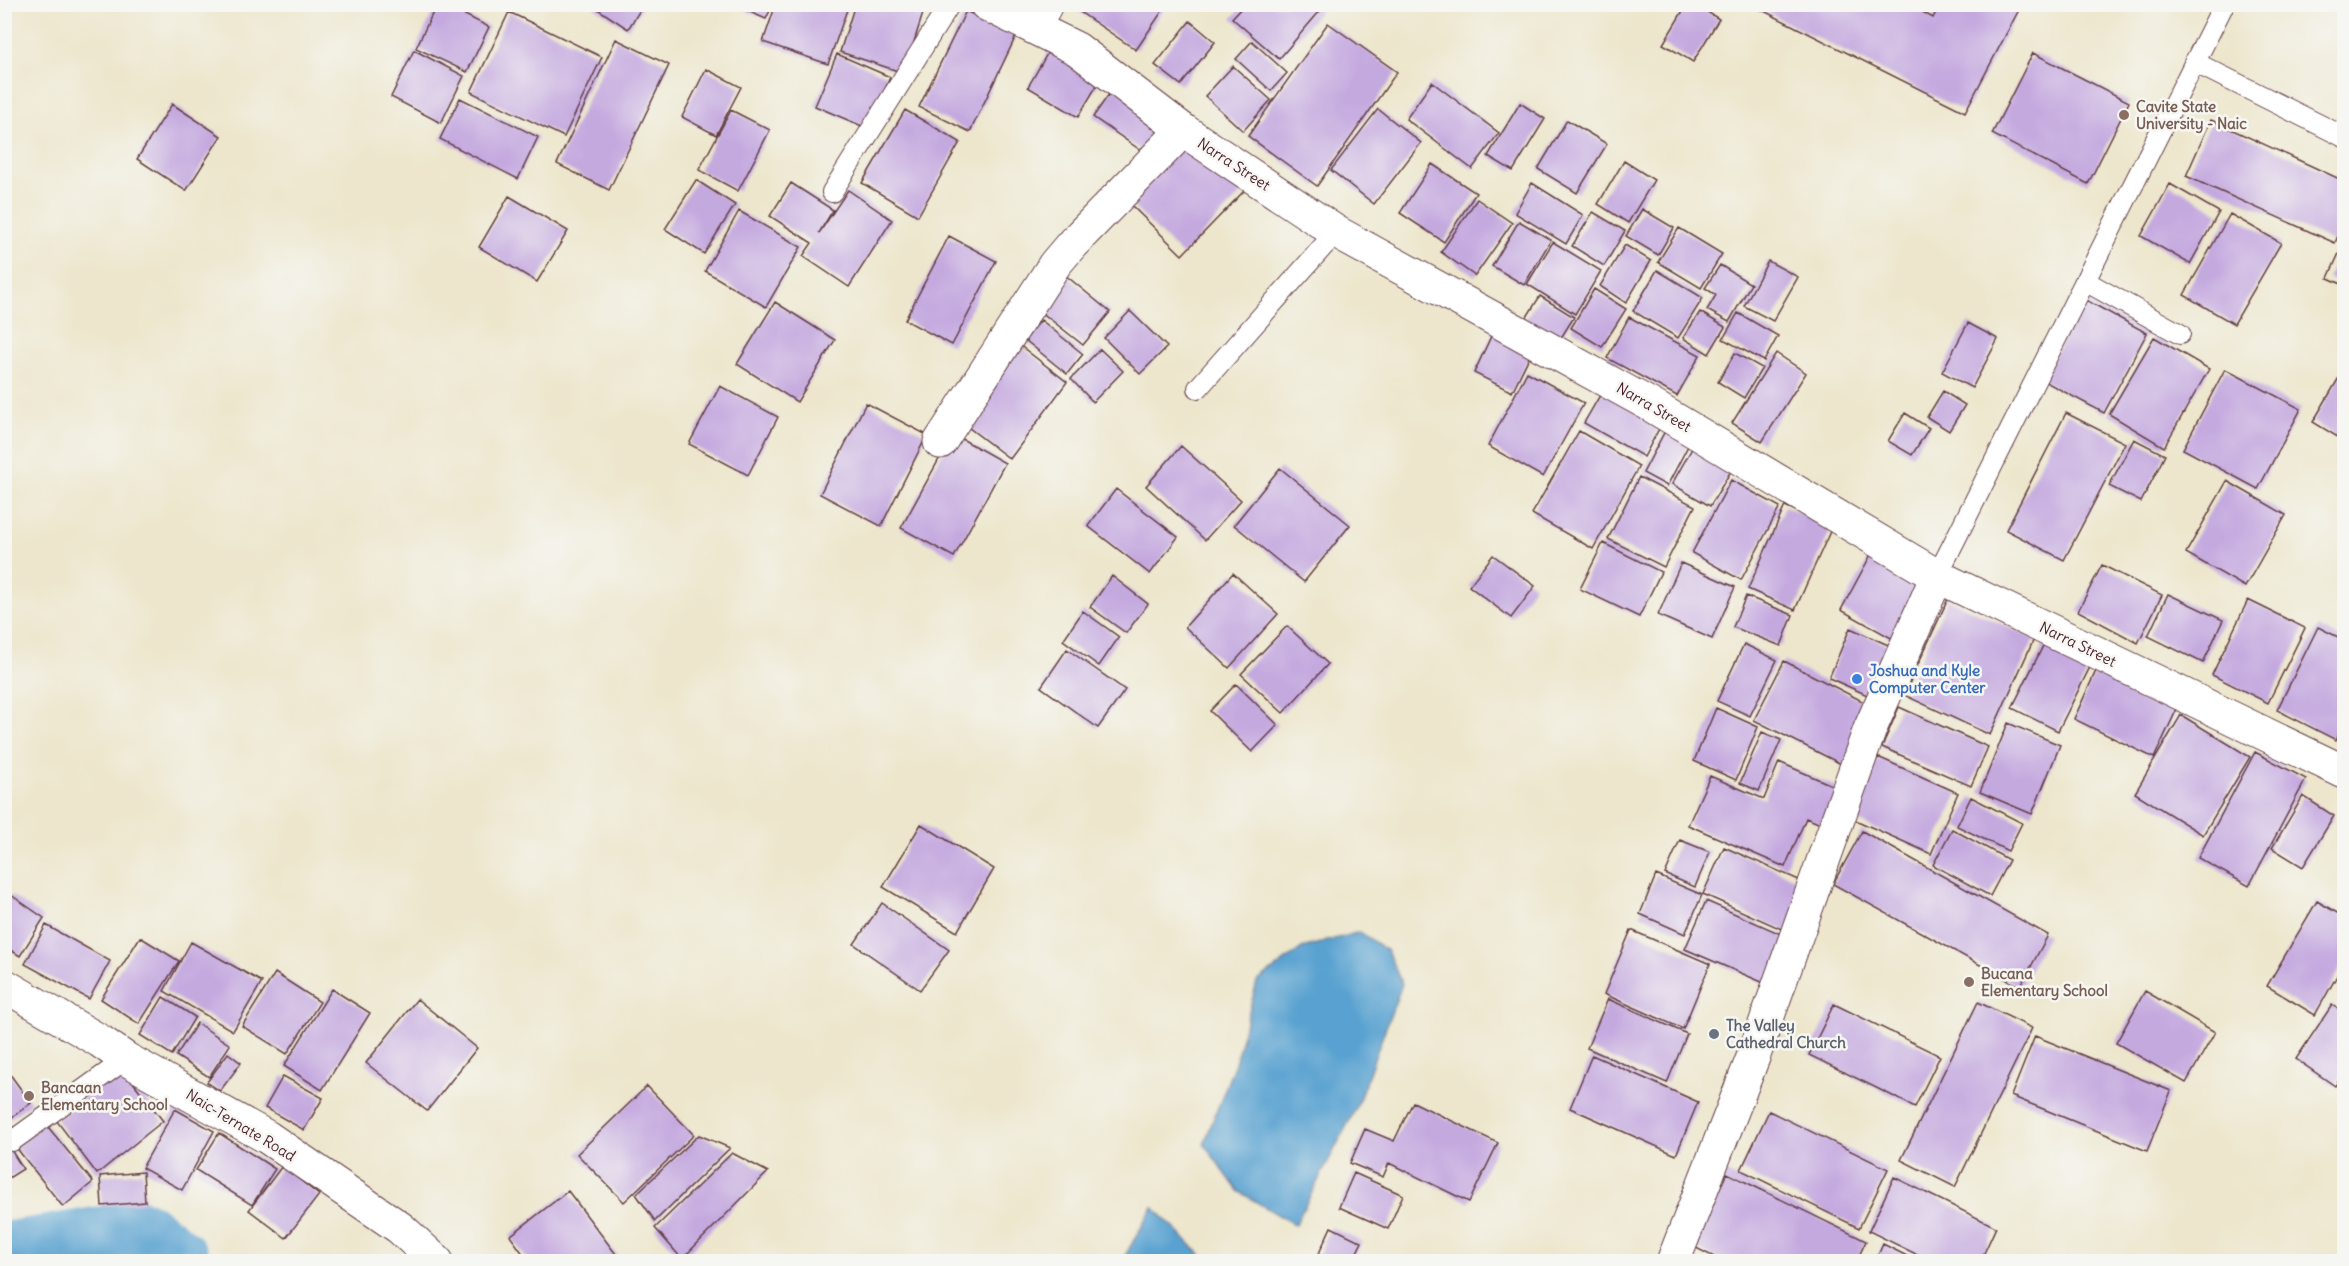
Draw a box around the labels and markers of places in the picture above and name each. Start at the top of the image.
place label: Cavite State University - Naic [2136,97,2247,134]
marker: Cavite State University - Naic [2117,108,2131,122]
place label: Joshua and Kyle Computer Center [1869,661,1986,698]
marker: Joshua and Kyle Computer Center [1850,672,1864,686]
place label: Bucana Elementary School [1981,964,2108,1001]
marker: Bucana Elementary School [1962,975,1976,989]
place label: The Valley Cathedral Church [1726,1016,1846,1052]
marker: The Valley Cathedral Church [1707,1027,1721,1041]
place label: Bancaan Elementary School [41,1078,168,1115]
marker: Bancaan Elementary School [22,1089,36,1103]

